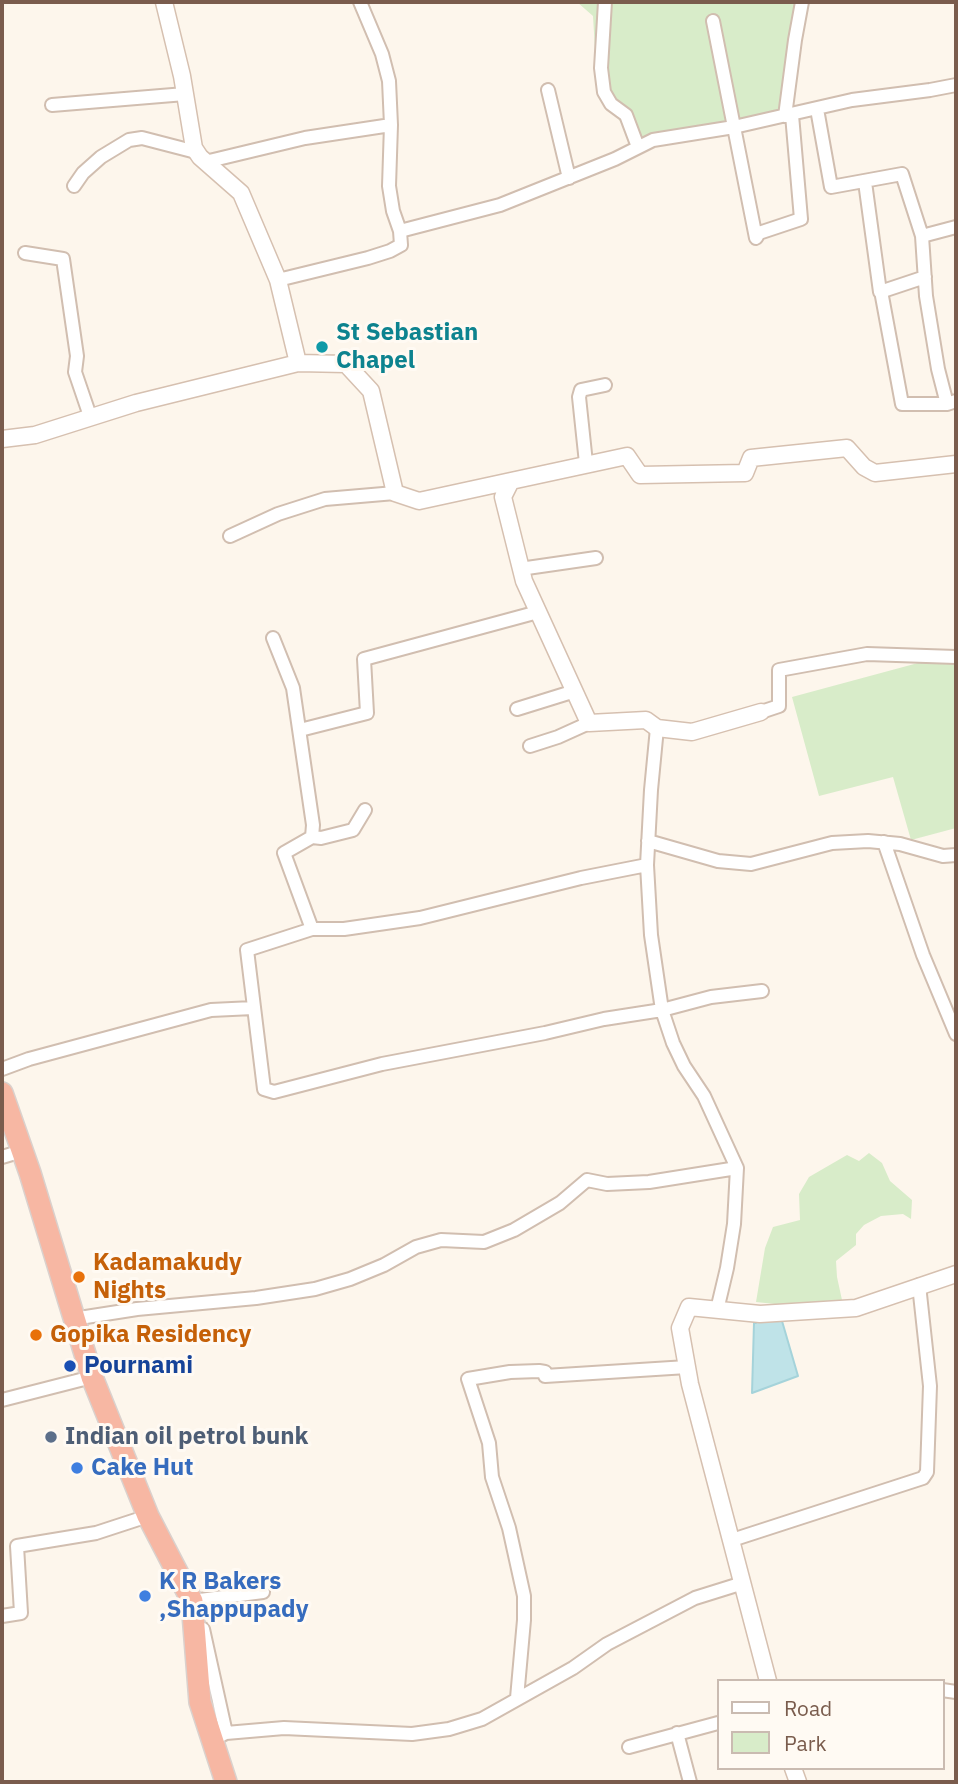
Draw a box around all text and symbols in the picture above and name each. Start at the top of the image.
place label: St Sebastian Chapel [336,319,478,375]
marker: St Sebastian Chapel [314,339,330,355]
place label: Kadamakudy Nights [93,1249,242,1305]
marker: Kadamakudy Nights [71,1269,87,1285]
place label: Gopika Residency [50,1321,251,1349]
marker: Gopika Residency [28,1327,44,1343]
place label: Pournami [84,1352,193,1380]
marker: Pournami [62,1358,78,1374]
place label: Indian oil petrol bunk [65,1423,308,1451]
marker: Indian oil petrol bunk [43,1429,59,1445]
place label: Cake Hut [91,1454,194,1482]
marker: Cake Hut [69,1460,85,1476]
place label: K R Bakers ,Shappupady [159,1568,309,1624]
marker: K R Bakers ,Shappupady [137,1588,153,1604]
legend [716,1679,944,1770]
text: Road [784,1694,832,1722]
text: Park [784,1729,827,1757]

